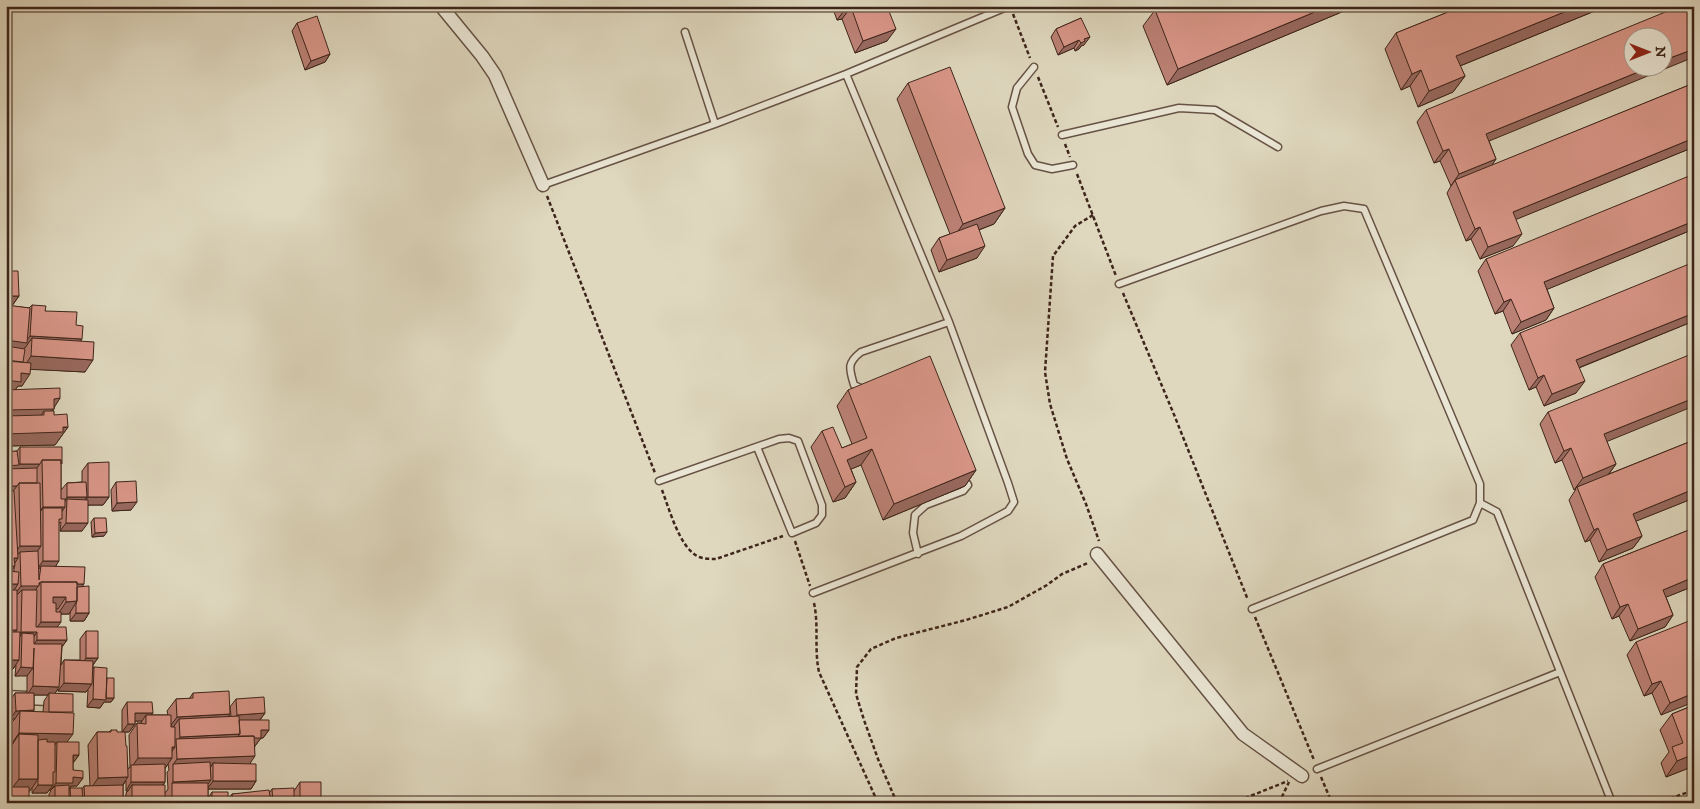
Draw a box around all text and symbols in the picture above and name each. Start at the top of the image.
north arrow [1622,28,1672,78]
text: N [1651,46,1669,58]

